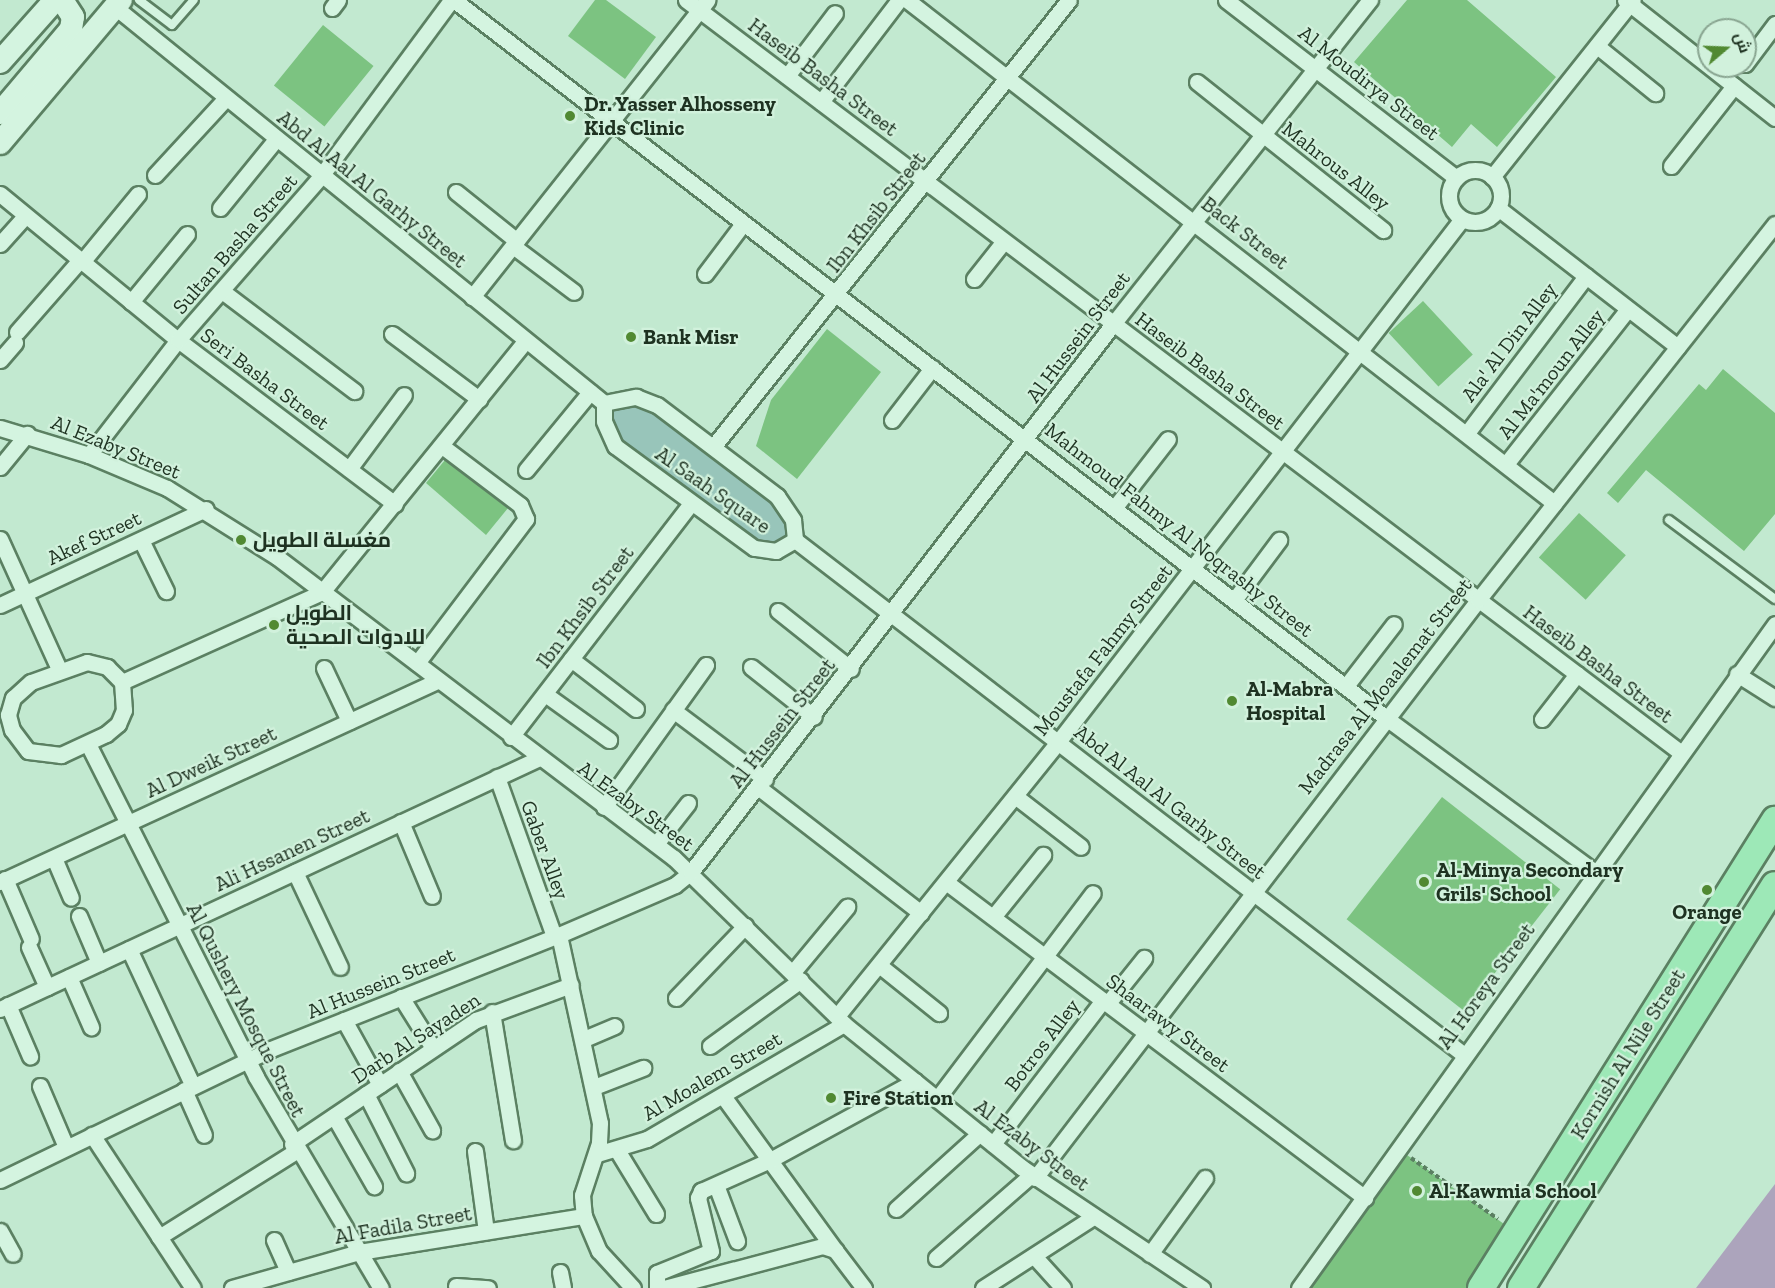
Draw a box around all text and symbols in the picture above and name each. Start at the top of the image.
street label: Haseib Basha Street [743,13,903,141]
north arrow [1697,18,1757,78]
street label: Al Moudirya Street [1294,20,1444,146]
text: ش [1730,30,1755,55]
place label: Dr. Yasser Alhosseny Kids Clinic [584,91,778,141]
street label: Abd Al Aal Al Garhy Street [271,104,473,274]
marker: Dr. Yasser Alhosseny Kids Clinic [561,107,579,125]
street label: Mahrous Alley [1277,116,1395,216]
street label: Ibn Khsib Street [821,147,931,277]
street label: Sultan Basha Street [167,169,303,319]
street label: Back Street [1196,191,1294,275]
street label: Al Hussein Street [1021,267,1135,407]
street label: Ala' Al Din Alley [1456,277,1562,407]
street label: Al Ma'moun Alley [1492,304,1610,444]
street label: Haseib Basha Street [1130,307,1290,435]
street label: Seri Basha Street [196,322,334,436]
place label: Bank Misr [643,324,739,350]
marker: Bank Misr [624,330,638,344]
street label: Al Ezaby Street [47,409,185,485]
street label: Mahmoud Fahmy Al Noqrashy Street [1039,417,1319,643]
street label: Al Saah Square [650,441,776,539]
street label: Akef Street [43,505,145,571]
place label: مغسلة الطويل [253,527,391,553]
marker: مغسلة الطويل [234,533,248,547]
street label: Ibn Khsib Street [531,541,639,673]
street label: Moustafa Fahmy Street [1028,559,1178,741]
street label: Madrasa Al Moaalemat Street [1293,573,1477,799]
place label: الطويل للادوات الصحية [286,600,425,650]
street label: Haseib Basha Street [1518,600,1678,728]
marker: الطويل للادوات الصحية [267,618,281,632]
street label: Al Hussein Street [724,653,840,793]
place label: Al-Mabra Hospital [1246,676,1333,726]
marker: Al-Mabra Hospital [1223,692,1241,710]
street label: Abd Al Aal Al Garhy Street [1068,719,1272,885]
street label: Al Dweik Street [142,721,280,803]
street label: Al Ezaby Street [573,755,699,857]
street label: Gaber Alley [515,797,575,903]
street label: Ali Hssanen Street [210,803,374,897]
place label: Al-Minya Secondary Grils' School [1436,857,1623,907]
marker: Al-Minya Secondary Grils' School [1417,875,1431,889]
marker: Orange [1700,883,1714,897]
street label: Al Qushery Mosque Street [181,899,311,1121]
place label: Orange [1672,899,1742,925]
street label: Al Horeya Street [1432,918,1540,1054]
street label: Al Hussein Street [303,942,459,1024]
street label: Kornish Al Nile Street [1565,964,1691,1144]
street label: Shaarawy Street [1101,968,1235,1078]
street label: Darb Al Sayaden [347,987,485,1089]
street label: Botros Alley [999,994,1085,1096]
street label: Al Moalem Street [638,1026,786,1126]
place label: Fire Station [843,1085,953,1111]
marker: Fire Station [824,1091,838,1105]
street label: Al Ezaby Street [969,1093,1095,1197]
place label: Al-Kawmia School [1429,1178,1597,1204]
marker: Al-Kawmia School [1410,1184,1424,1198]
street label: Al Fadila Street [332,1201,474,1249]

